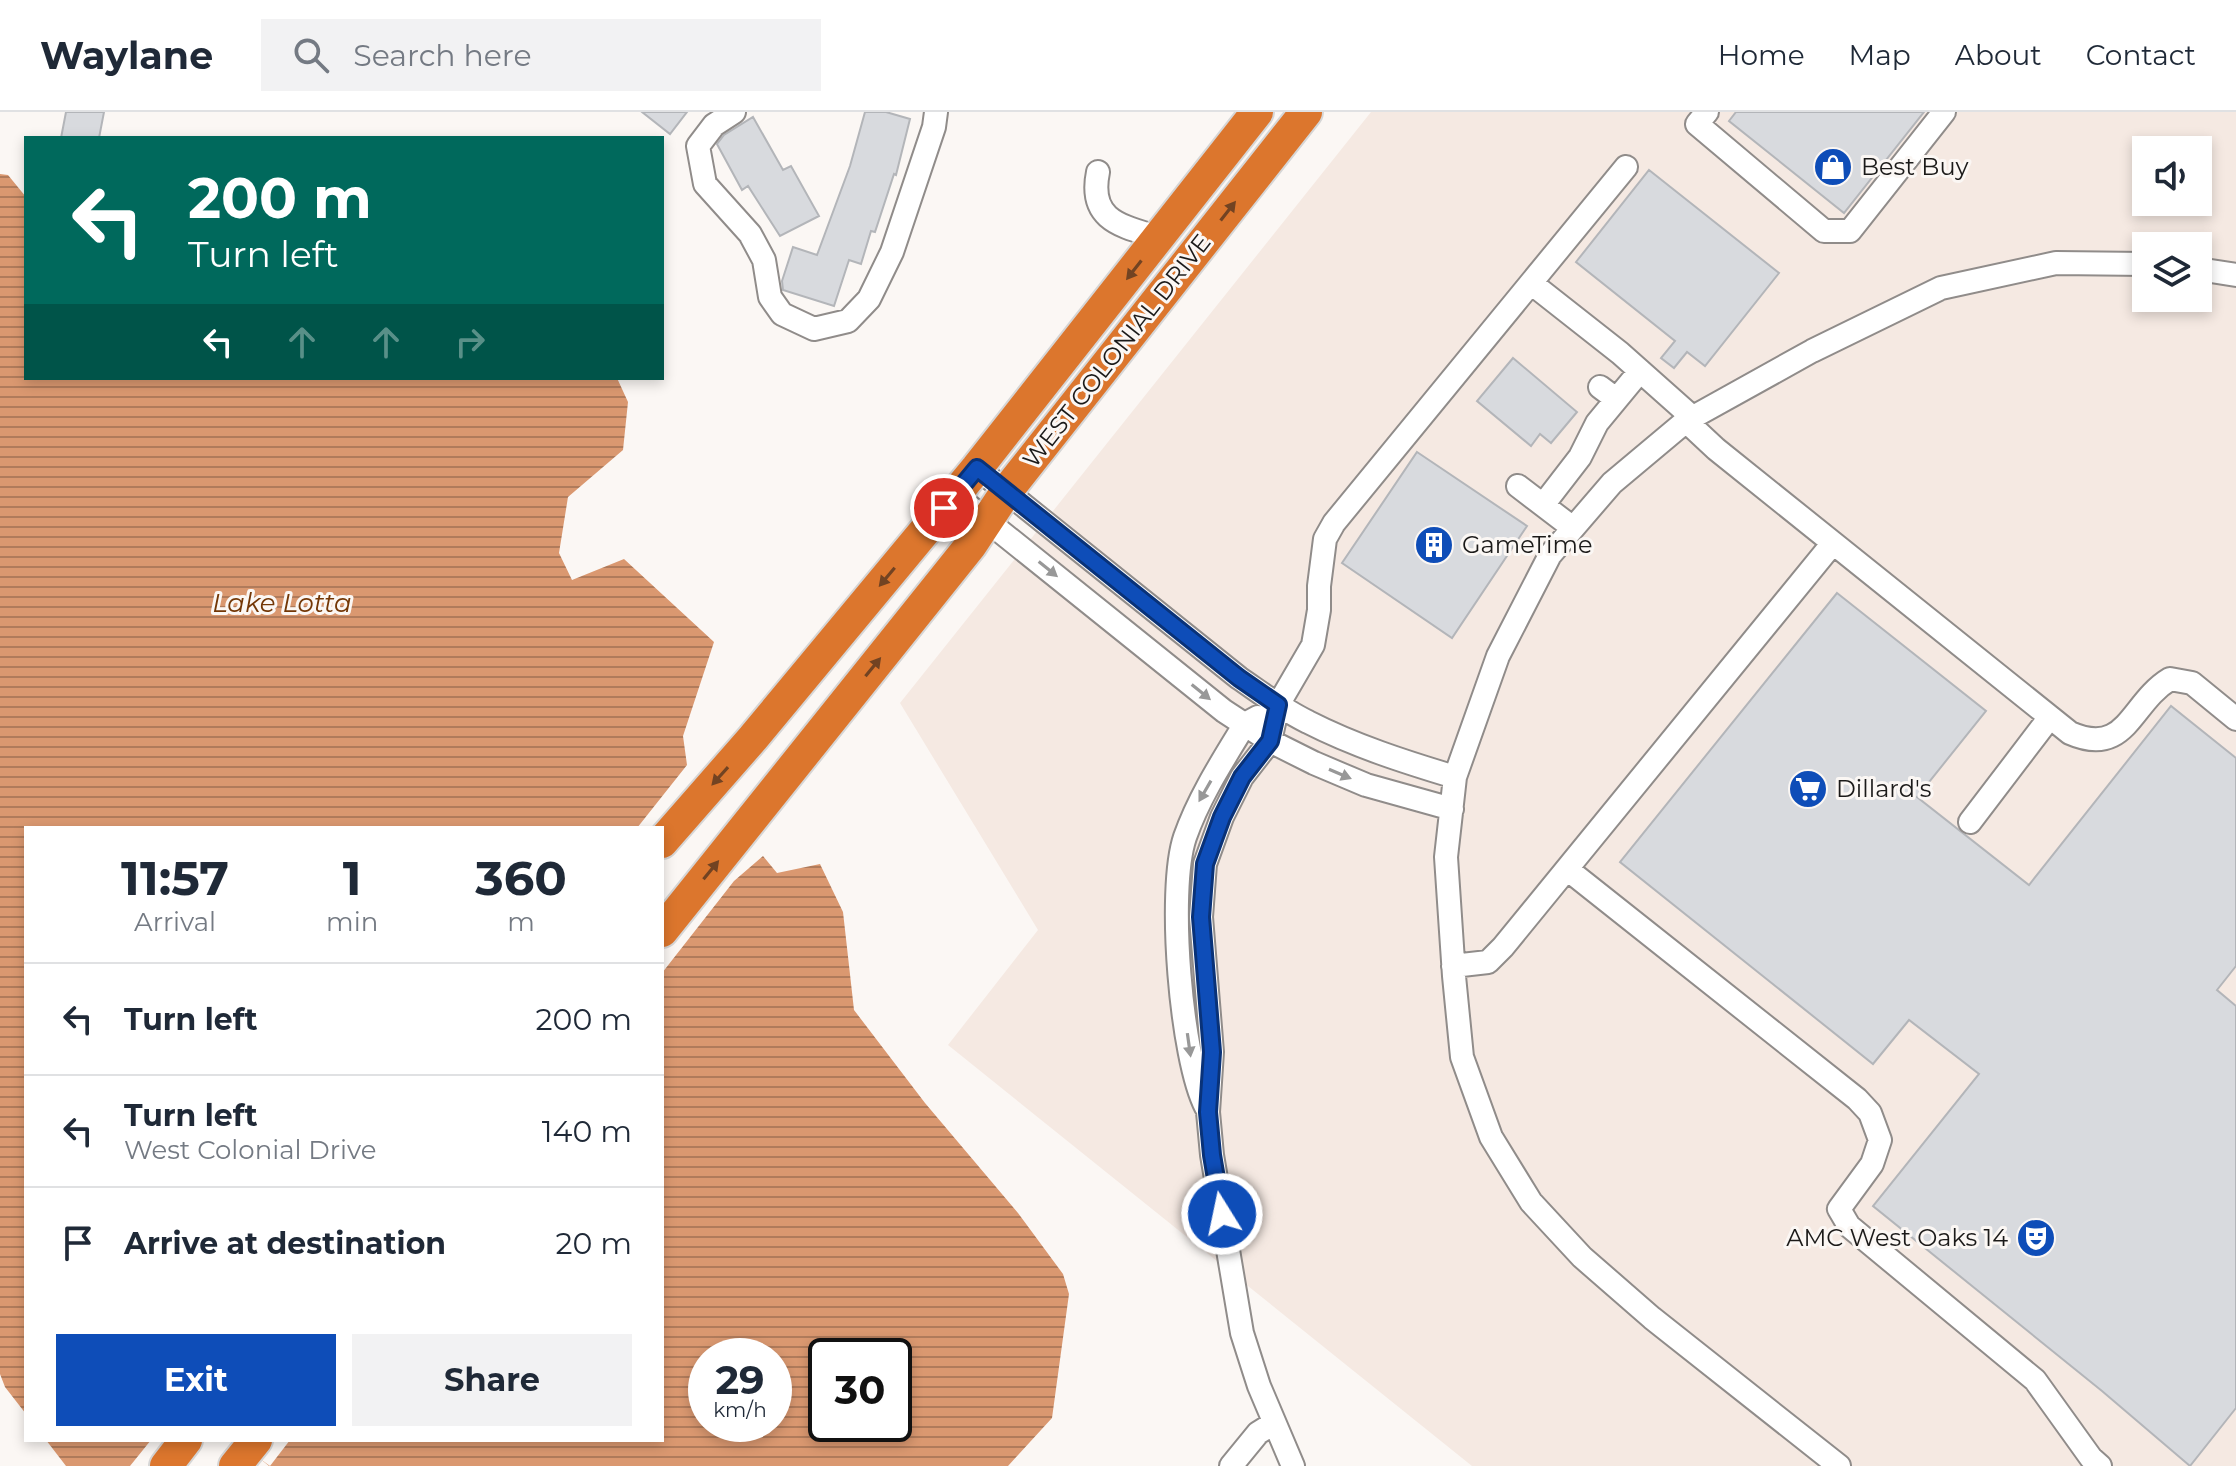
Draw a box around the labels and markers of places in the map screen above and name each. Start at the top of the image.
shop icon: Best Buy [1812,146,1854,188]
place label: Best Buy [1861,152,1968,181]
pin [910,474,978,542]
building icon: GameTime [1413,524,1455,566]
place label: GameTime [1462,530,1593,559]
supermarket icon: Dillard's [1787,768,1829,810]
place label: Dillard's [1836,774,1932,803]
theatre icon: AMC West Oaks 14 [2015,1217,2057,1259]
place label: AMC West Oaks 14 [1786,1223,2008,1252]

